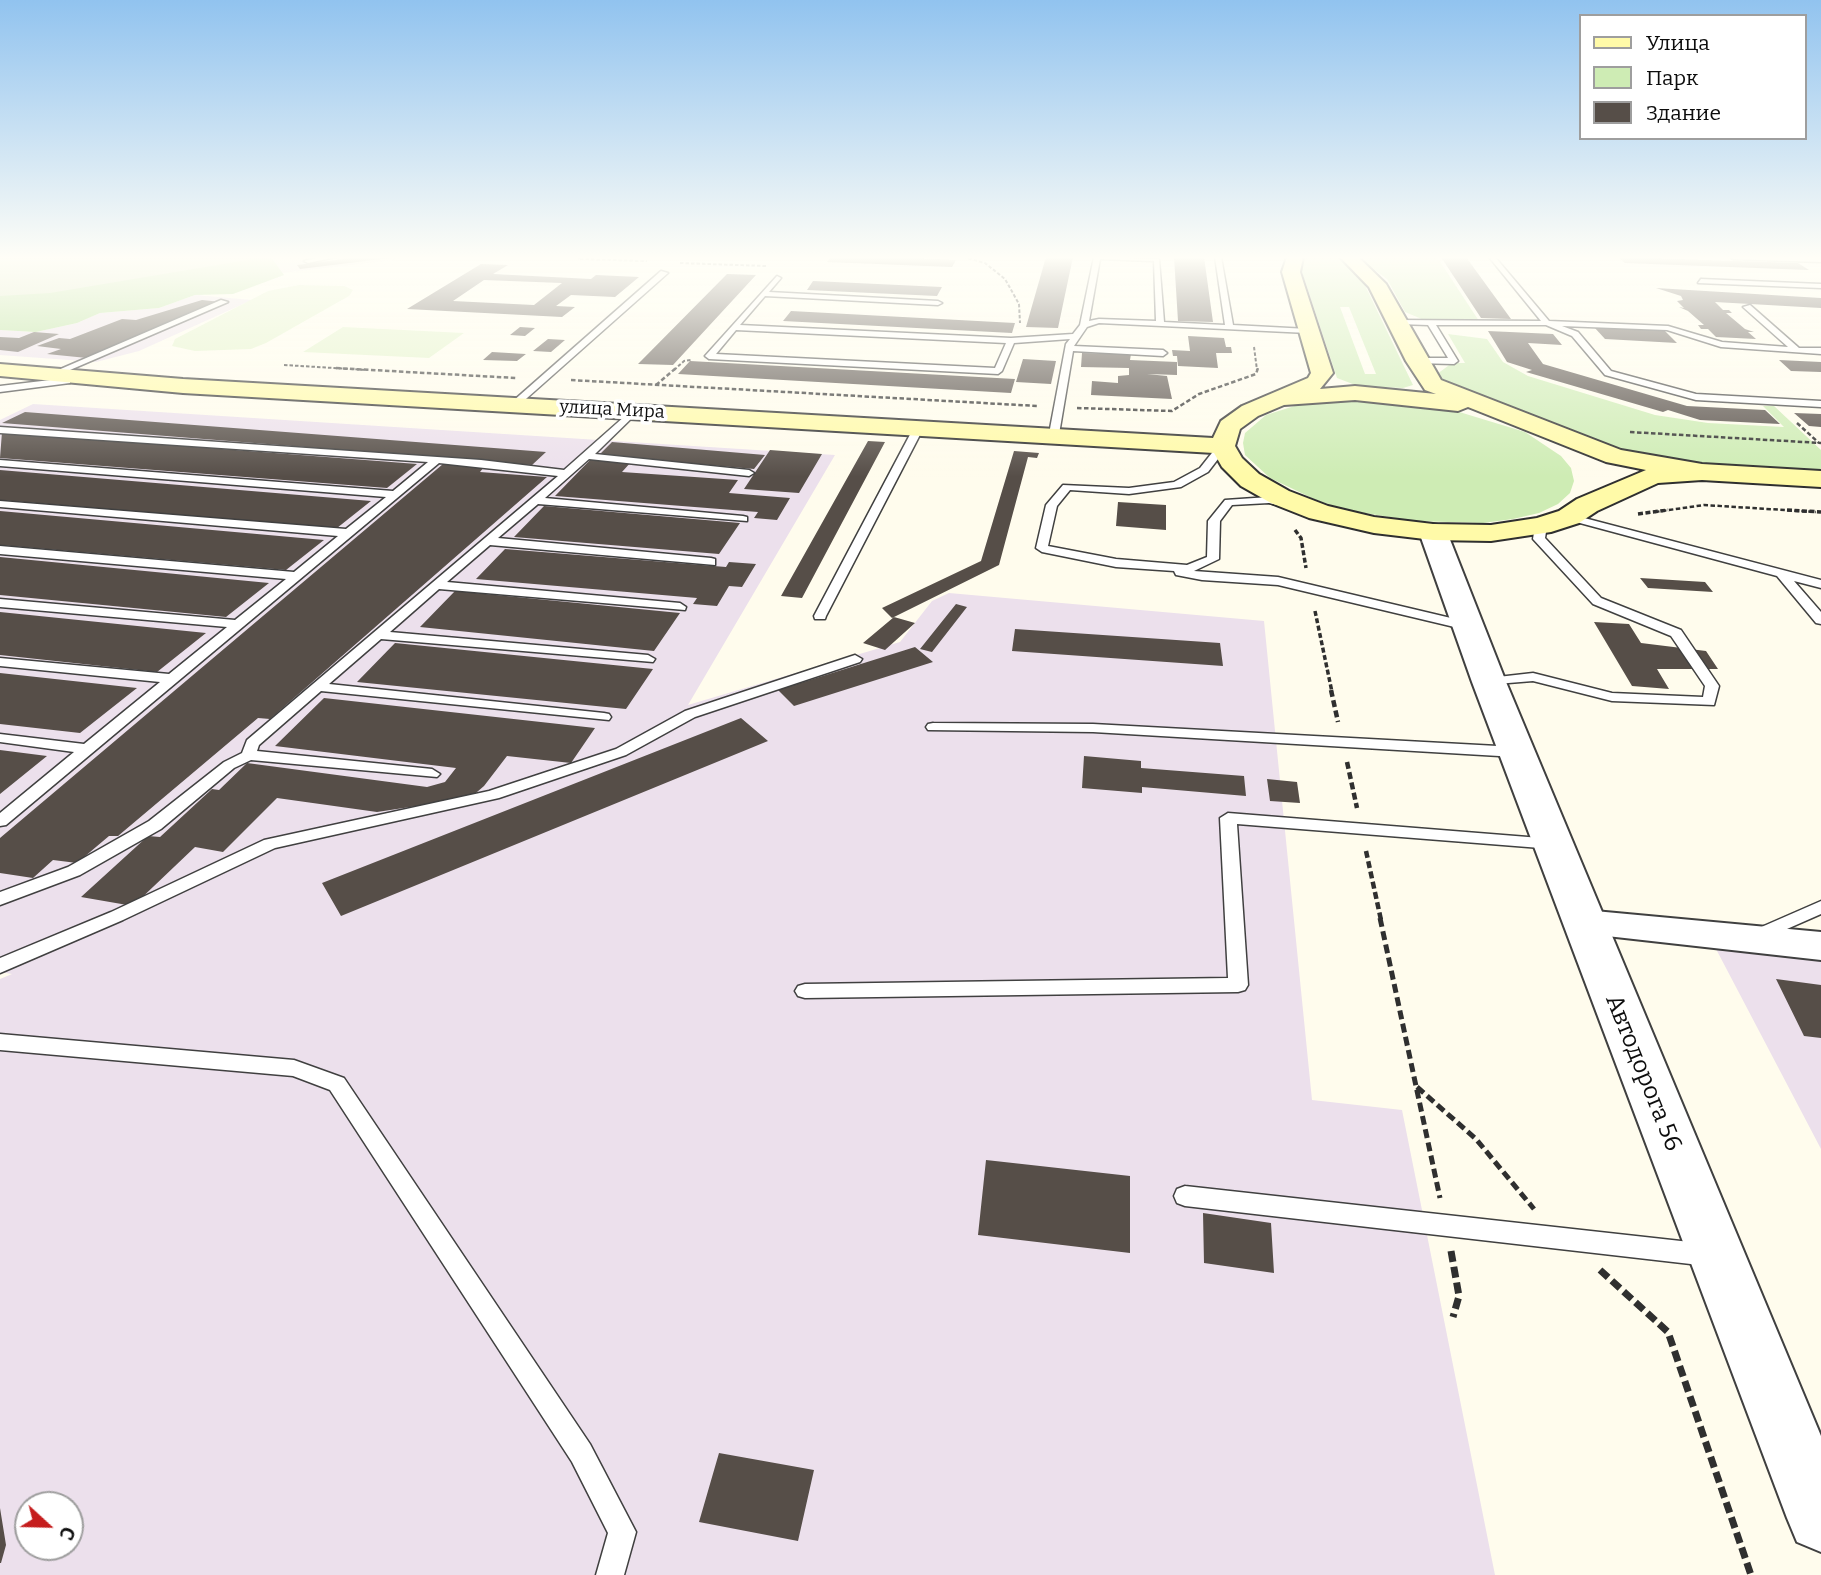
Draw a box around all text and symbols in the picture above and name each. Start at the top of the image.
legend [1580,14,1807,140]
text: Улица [1646,30,1710,56]
text: Парк [1646,65,1698,91]
text: Здание [1646,100,1721,126]
street label: улица Мира [559,396,665,424]
street label: Автодорога 56 [1599,991,1687,1155]
north arrow [14,1491,84,1561]
text: С [54,1523,80,1543]

